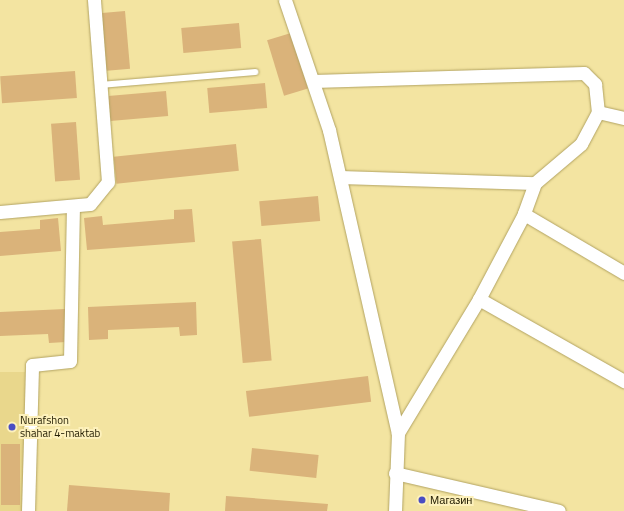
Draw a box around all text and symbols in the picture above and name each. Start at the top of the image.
place label: Nurafshon shahar 4-maktab [20,414,100,440]
marker: Nurafshon shahar 4-maktab [7,422,17,432]
place label: Магазин [430,493,472,507]
marker: Магазин [417,495,427,505]

